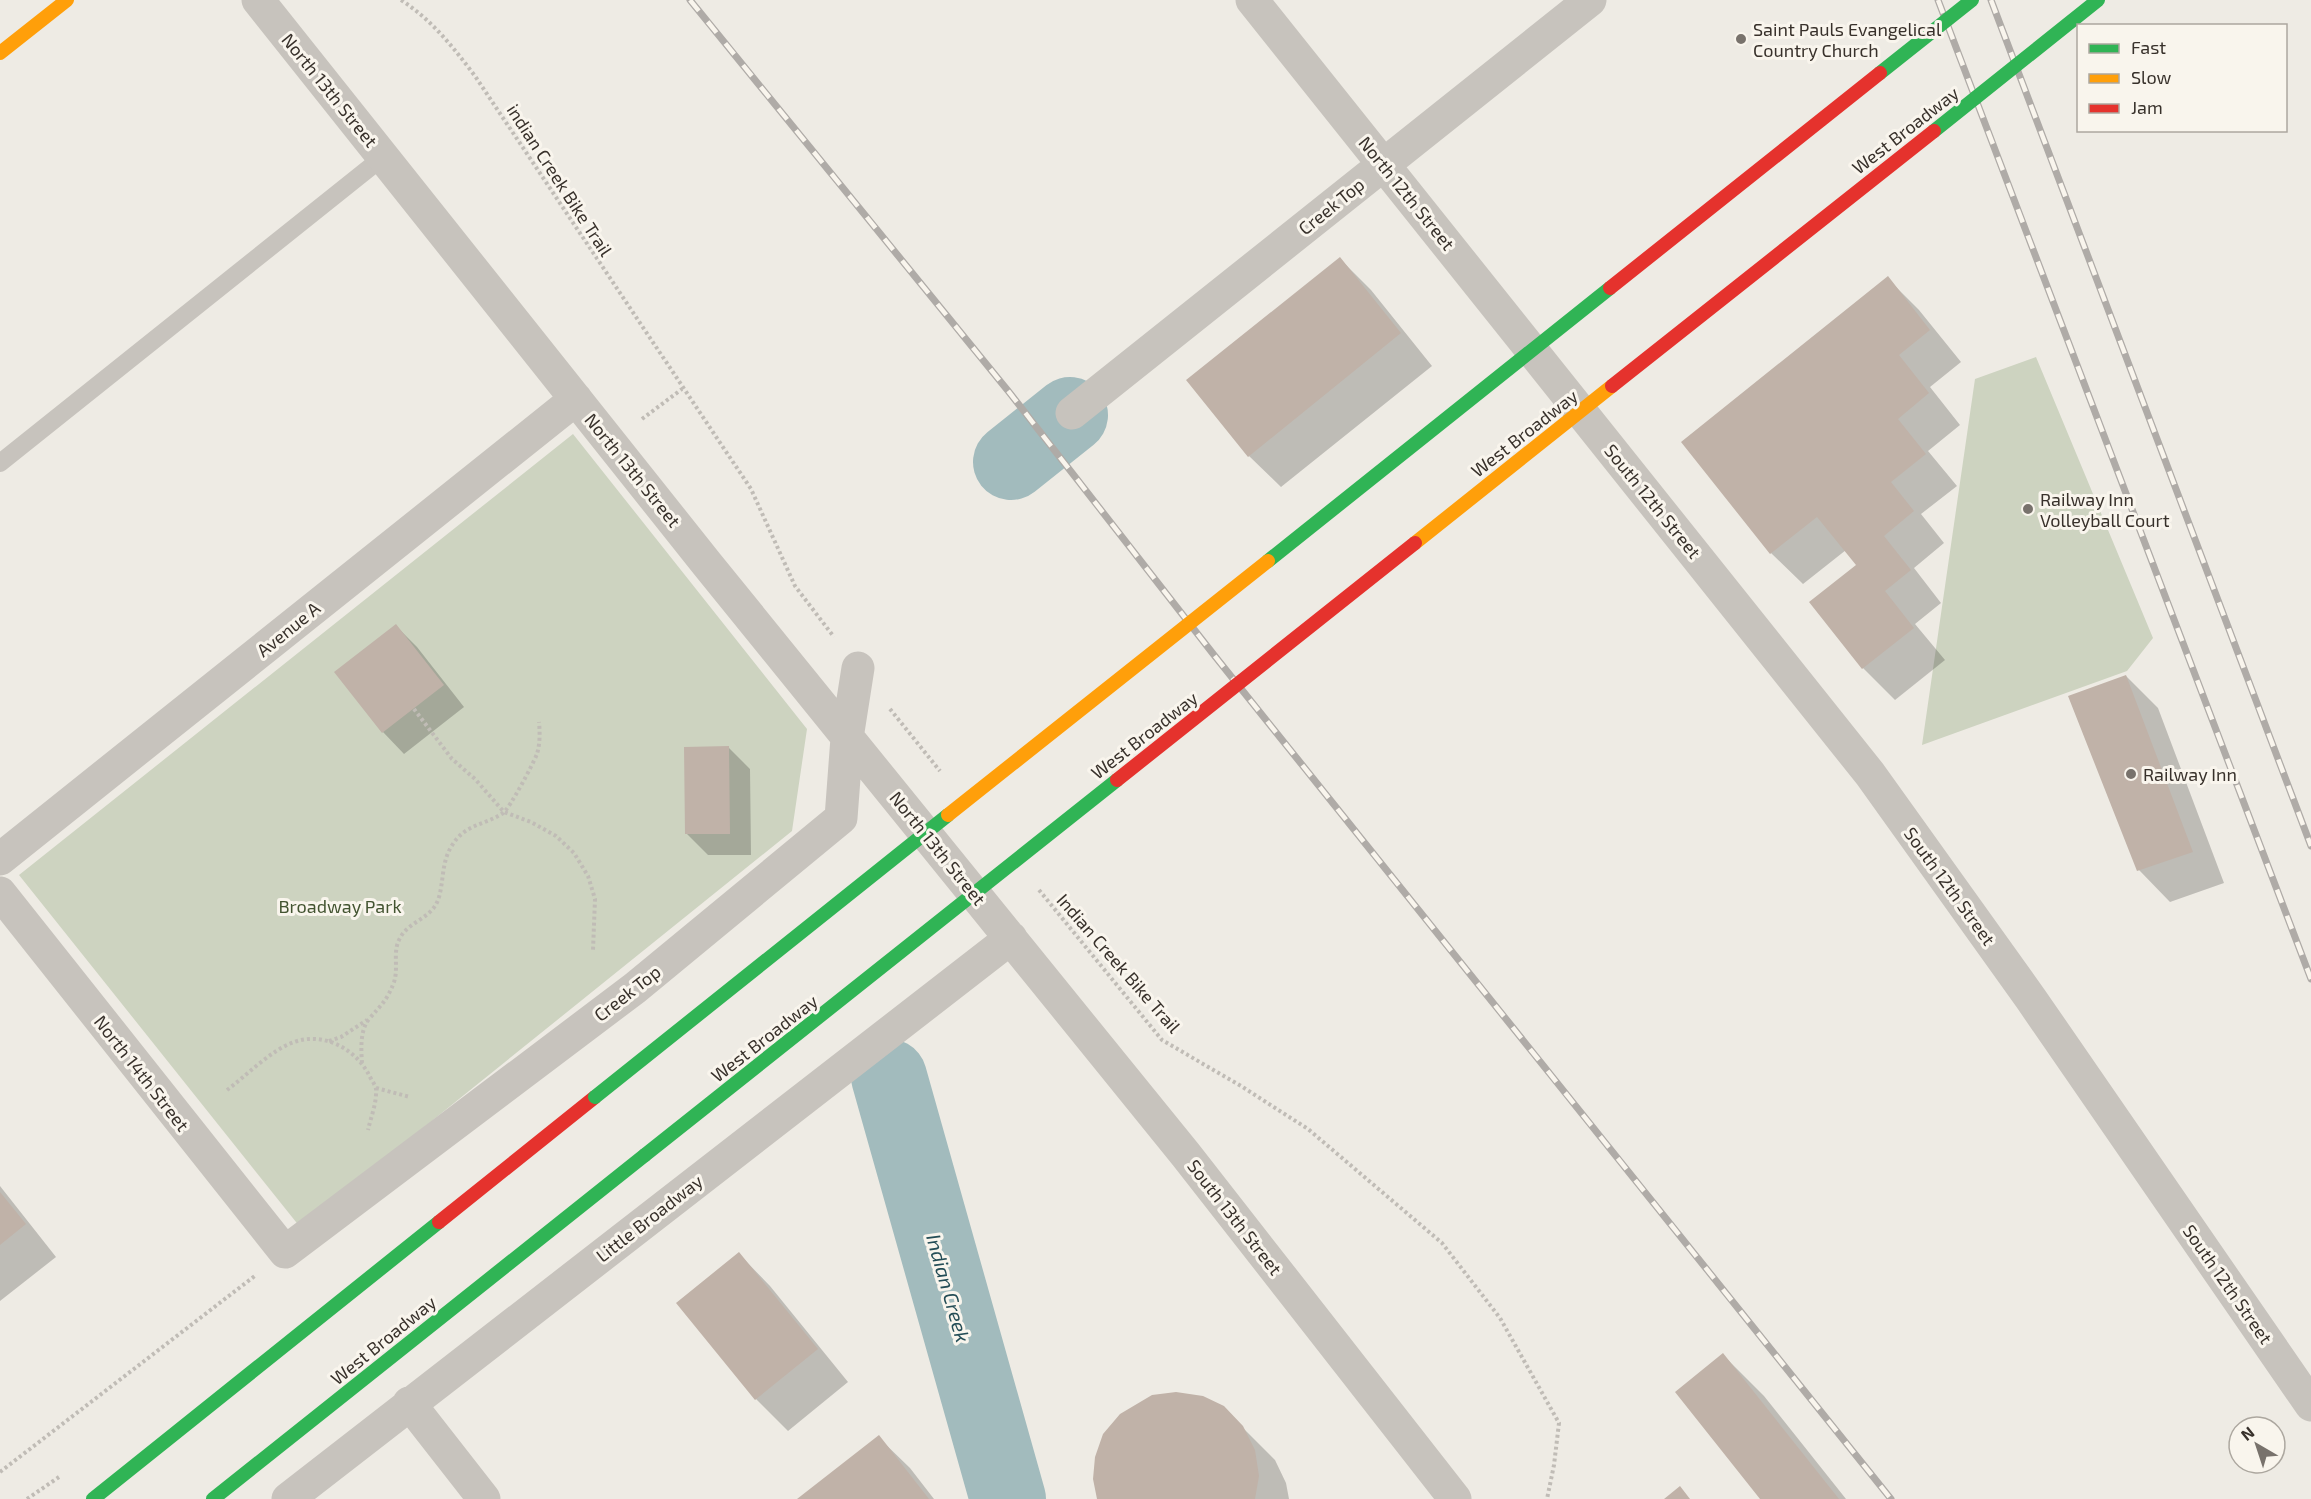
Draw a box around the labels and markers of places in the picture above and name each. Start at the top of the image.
place label: Saint Pauls Evangelical Country Church [1753,18,1942,61]
marker: Saint Pauls Evangelical Country Church [1734,32,1748,46]
place label: Railway Inn Volleyball Court [2040,488,2170,531]
marker: Railway Inn Volleyball Court [2021,502,2035,516]
place label: Railway Inn [2143,763,2237,785]
marker: Railway Inn [2124,767,2138,781]

